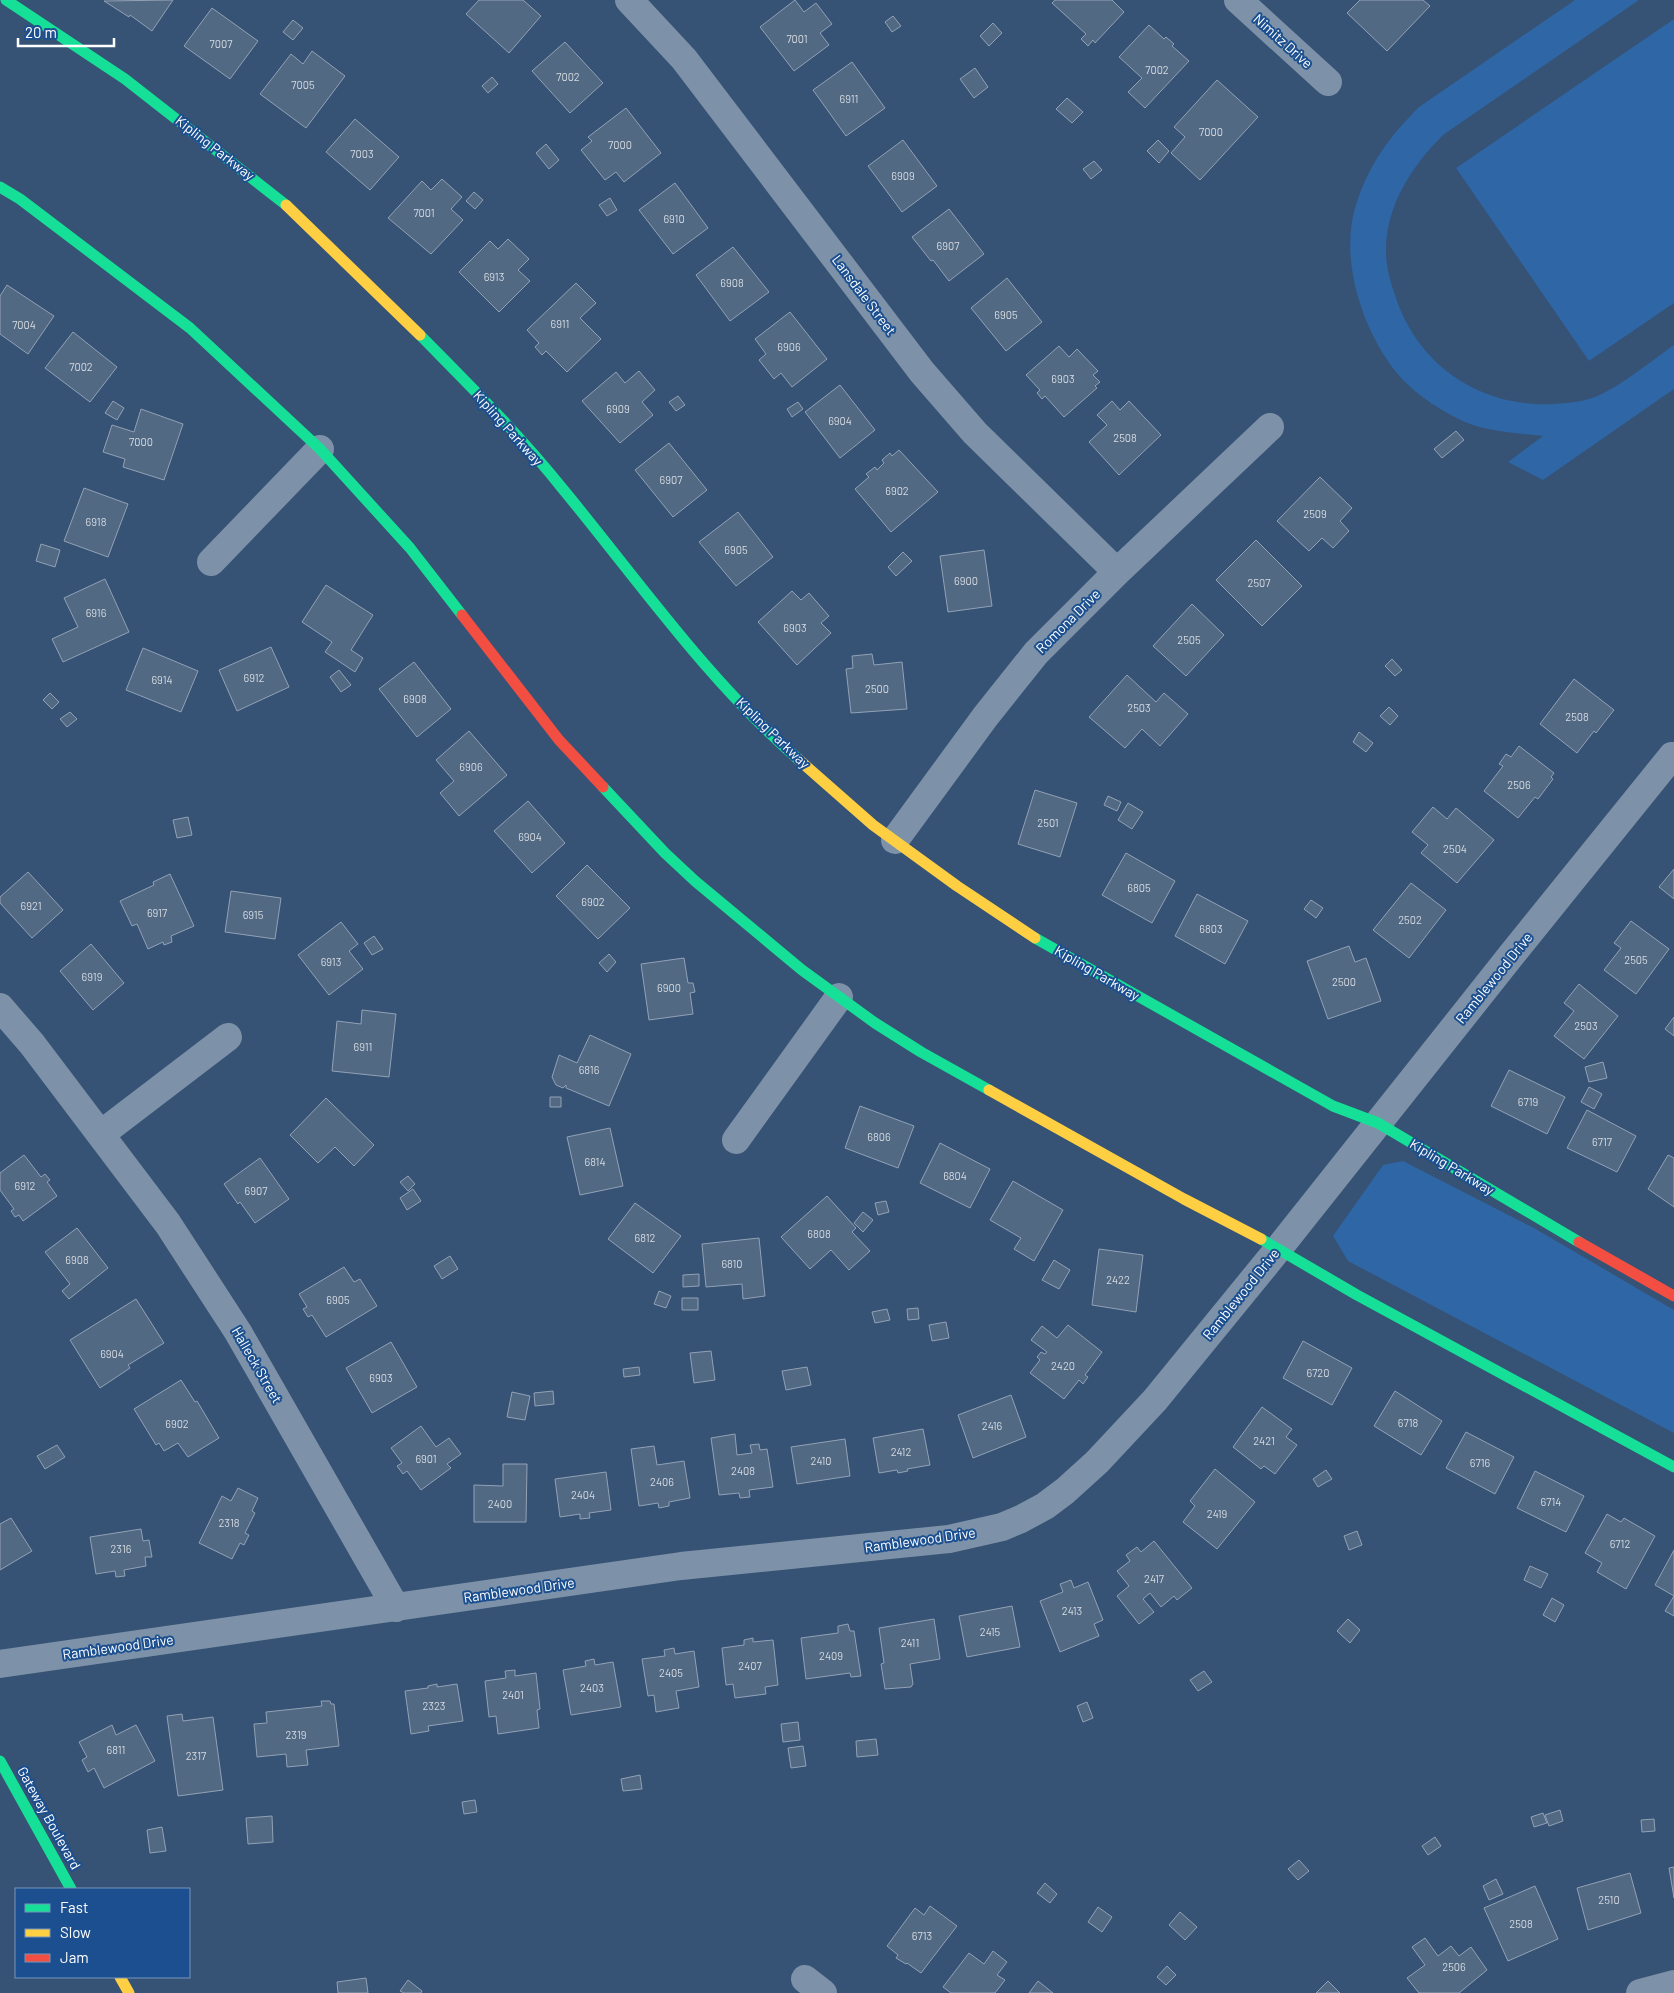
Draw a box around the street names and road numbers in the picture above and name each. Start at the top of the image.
street label: Nimitz Drive [1250,10,1316,72]
street label: Kipling Parkway [172,112,259,184]
street label: Lansdale Street [829,251,900,338]
street label: Kipling Parkway [470,387,547,469]
street label: Romona Drive [1032,585,1103,656]
street label: Kipling Parkway [733,693,814,772]
street label: Ramblewood Drive [1452,929,1536,1027]
street label: Kipling Parkway [1052,941,1143,1004]
street label: Kipling Parkway [1407,1135,1498,1199]
street label: Ramblewood Drive [1199,1245,1283,1343]
street label: Halleck Street [229,1323,286,1406]
street label: Ramblewood Drive [863,1523,977,1556]
street label: Ramblewood Drive [462,1573,576,1606]
street label: Ramblewood Drive [61,1630,175,1663]
street label: Gateway Boulevard [14,1763,85,1872]

